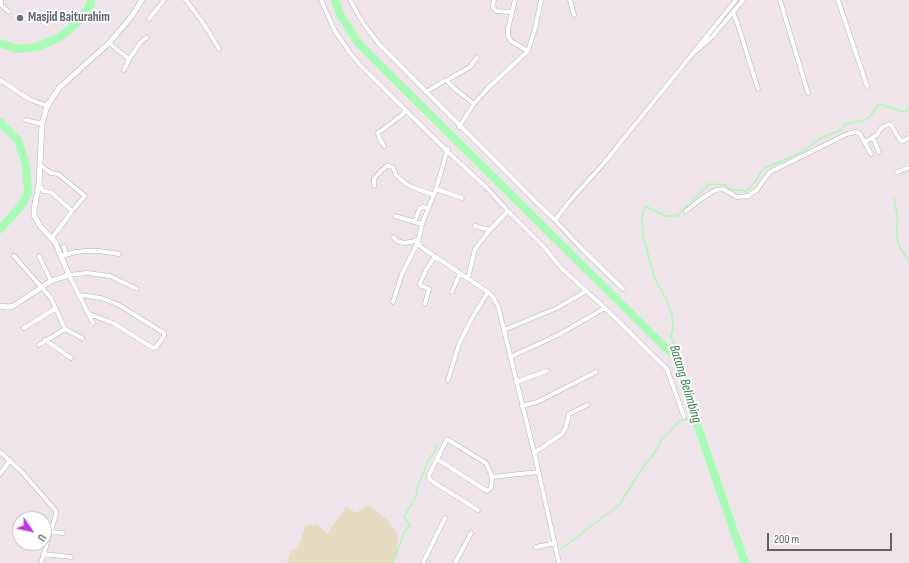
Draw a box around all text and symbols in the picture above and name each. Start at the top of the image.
place label: Masjid Baiturahim [28,10,110,26]
marker: Masjid Baiturahim [15,13,25,23]
water label: Batang Belimbing [665,343,705,425]
north arrow [12,511,52,551]
scale bar [769,525,894,551]
text: U [35,531,49,543]
text: 200 m [774,532,799,547]

